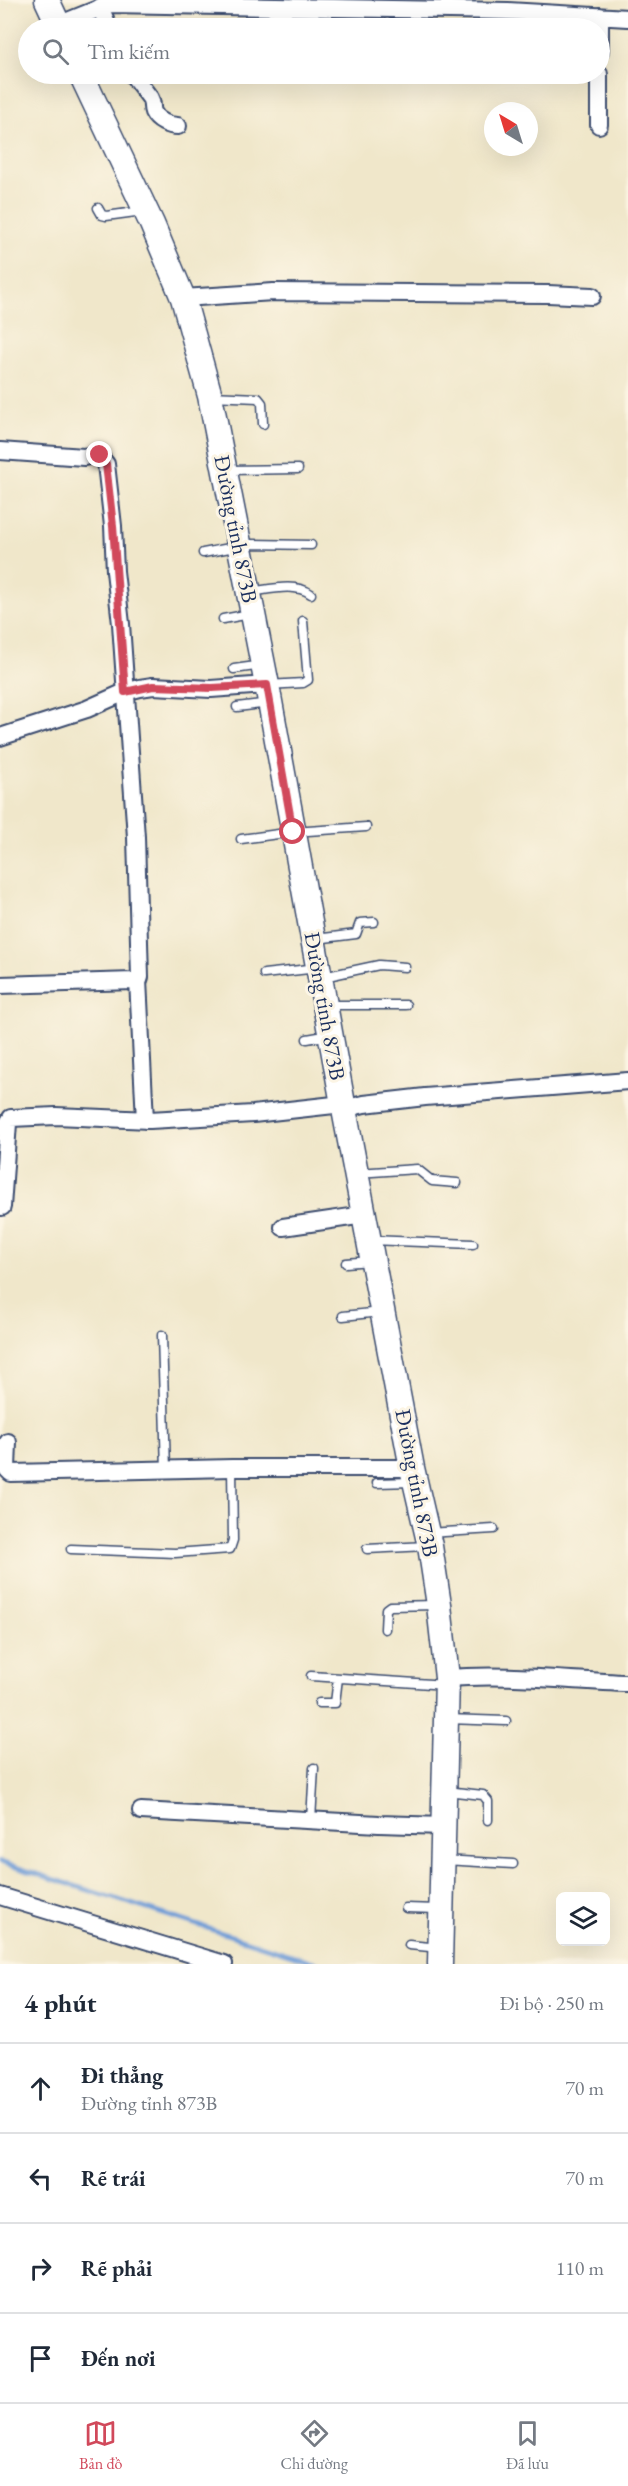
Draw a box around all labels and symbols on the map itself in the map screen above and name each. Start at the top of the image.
north arrow [484,102,538,156]
route end [86,441,112,467]
street label: Đường tỉnh 873B [207,453,265,605]
route start [279,818,305,844]
street label: Đường tỉnh 873B [298,930,352,1082]
street label: Đường tỉnh 873B [388,1407,446,1559]

